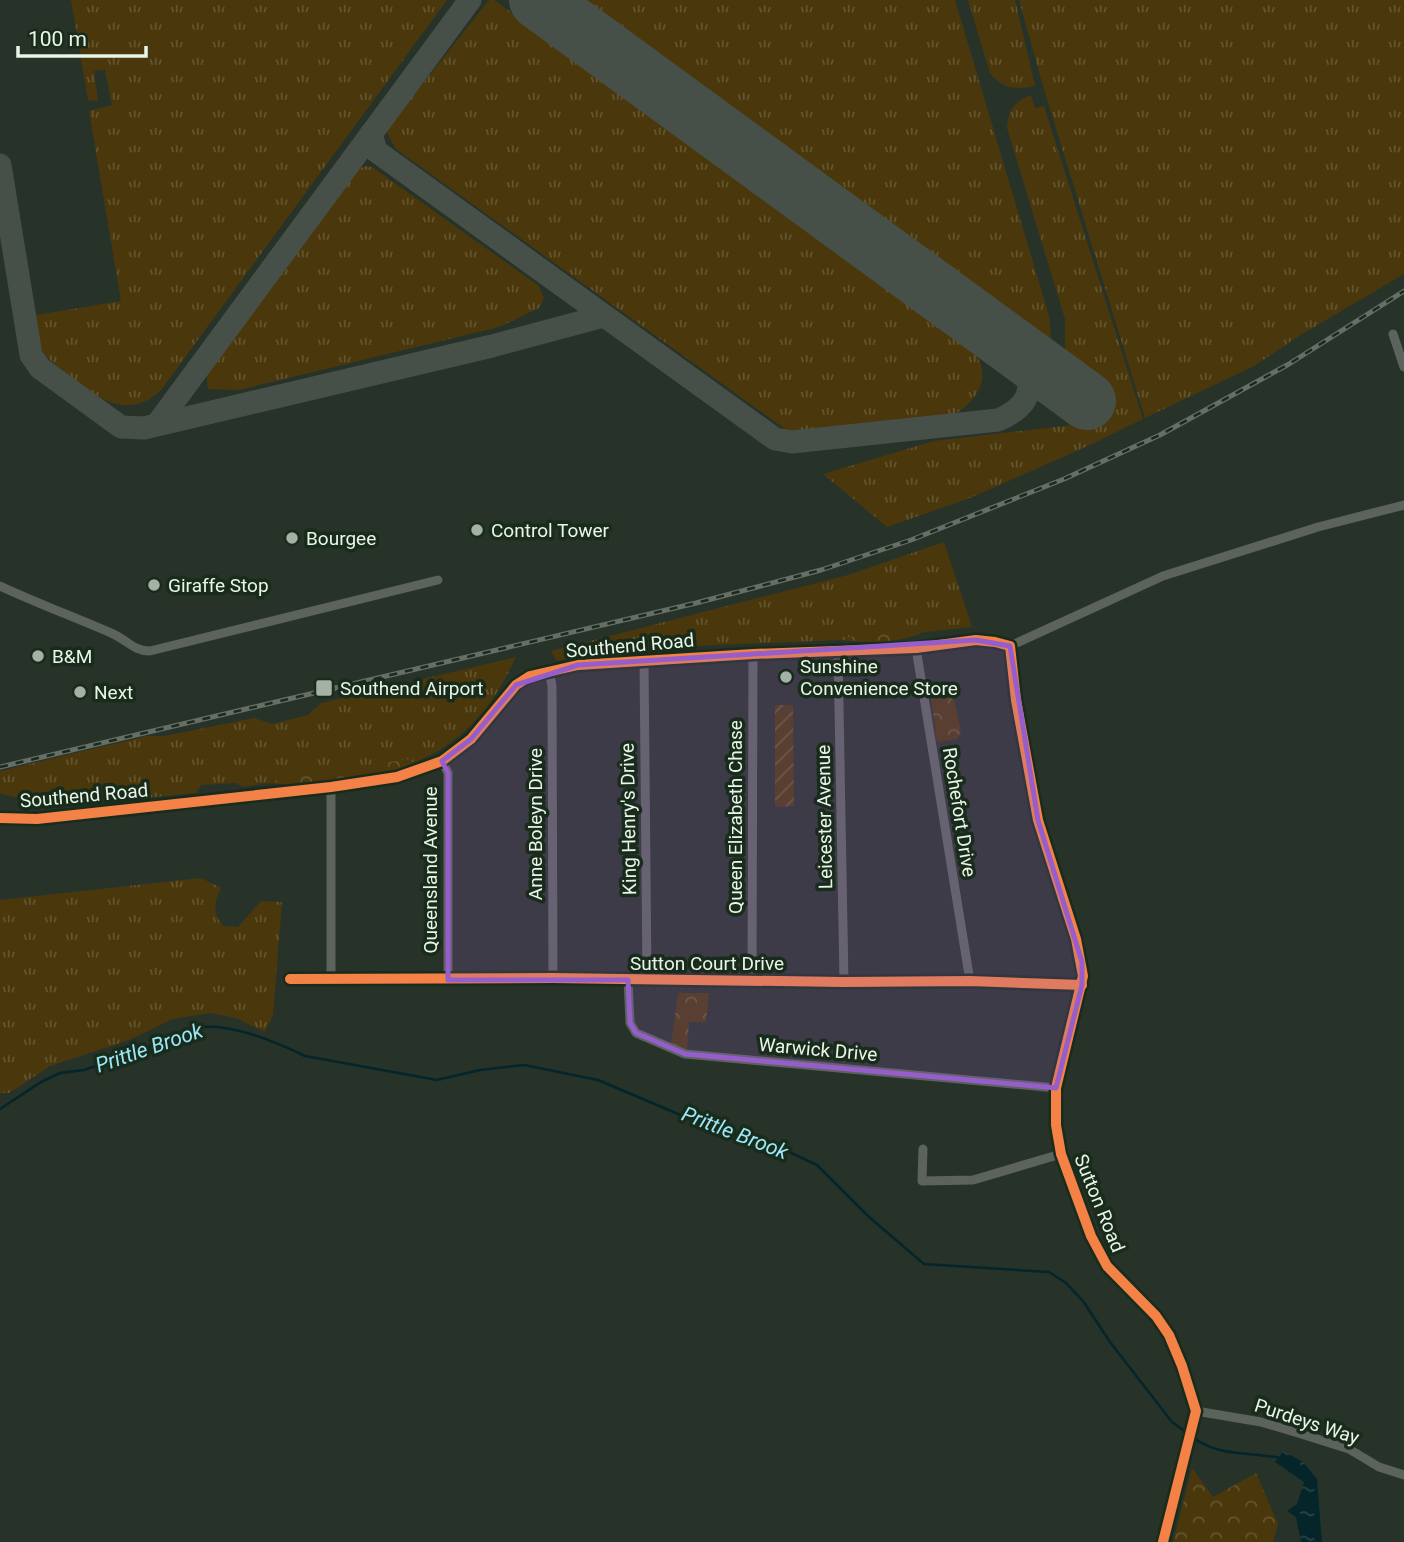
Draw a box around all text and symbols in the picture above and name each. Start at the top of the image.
scale bar [18,14,145,58]
text: 100 m [28,27,87,51]
place label: Control Tower [491,519,610,542]
marker: Control Tower [469,522,485,538]
place label: Bourgee [306,527,376,550]
marker: Bourgee [284,530,300,546]
place label: Giraffe Stop [168,574,269,597]
marker: Giraffe Stop [146,577,162,593]
street label: Southend Road [565,628,695,663]
place label: B&M [52,645,92,668]
marker: B&M [30,648,46,664]
place label: Sunshine Convenience Store [800,655,958,700]
marker: Sunshine Convenience Store [778,669,794,685]
place label: Southend Airport [340,677,483,700]
marker: Southend Airport [314,678,334,698]
place label: Next [94,681,133,704]
marker: Next [72,684,88,700]
street label: Queen Elizabeth Chase [724,720,747,914]
street label: King Henry's Drive [616,743,641,895]
street label: Leicester Avenue [812,745,837,889]
street label: Rochefort Drive [938,746,981,879]
street label: Anne Boleyn Drive [524,748,547,900]
street label: Southend Road [19,778,149,813]
street label: Queensland Avenue [419,786,442,954]
street label: Sutton Court Drive [630,952,784,975]
water label: Prittle Brook [92,1018,206,1078]
street label: Warwick Drive [758,1033,878,1066]
water label: Prittle Brook [678,1102,792,1164]
street label: Sutton Road [1069,1151,1130,1256]
street label: Purdeys Way [1252,1394,1362,1449]

